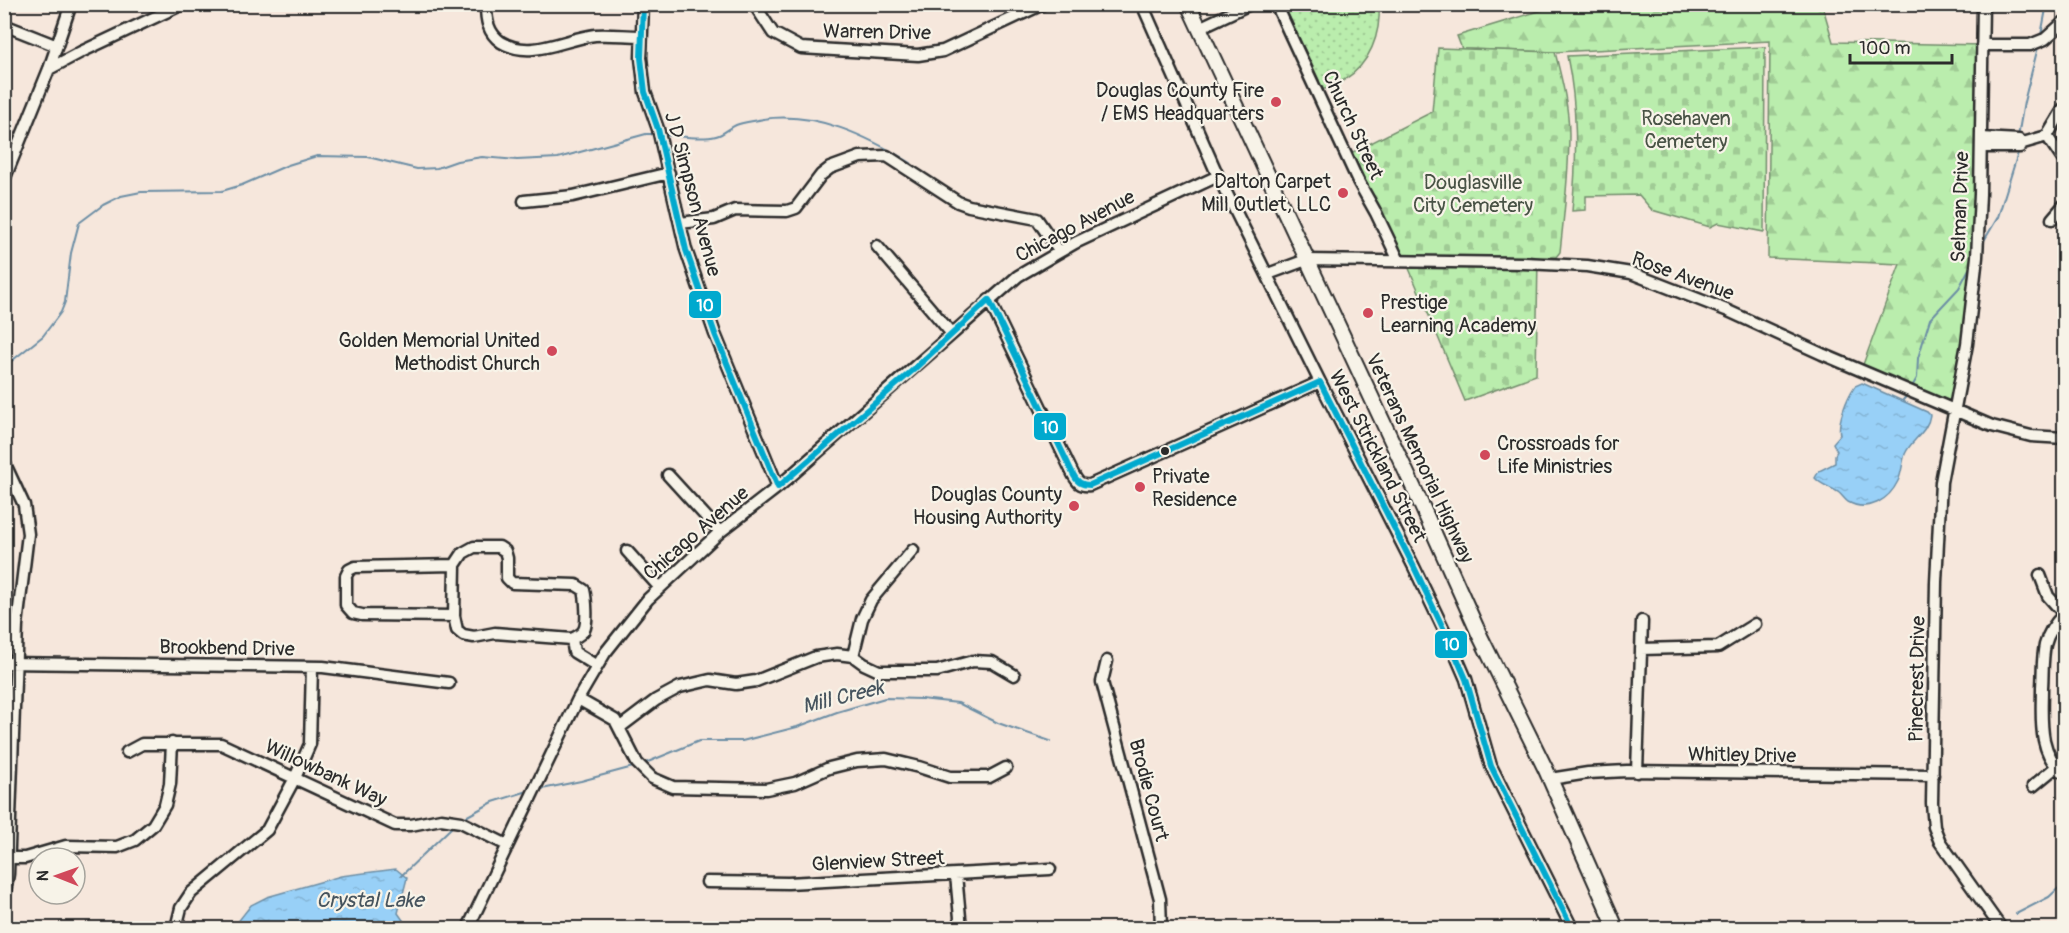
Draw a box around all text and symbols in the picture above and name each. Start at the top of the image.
street label: Warren Drive [823,19,931,45]
scale bar [1850,27,1952,65]
text: 100 m [1859,37,1911,60]
street label: Church Street [1317,67,1389,184]
place label: Douglas County Fire / EMS Headquarters [1096,78,1264,126]
marker: Douglas County Fire / EMS Headquarters [1269,95,1283,109]
park label: Rosehaven Cemetery [1641,106,1731,154]
street label: J D Simpson Avenue [659,109,727,279]
street label: Selman Drive [1946,151,1974,263]
place label: Dalton Carpet Mill Outlet, LLC [1201,169,1332,217]
park label: Douglasville City Cemetery [1413,170,1533,218]
street label: Chicago Avenue [1011,184,1139,268]
marker: Dalton Carpet Mill Outlet, LLC [1336,186,1350,200]
street label: Rose Avenue [1628,246,1738,306]
line badge: 10 [688,290,722,319]
place label: Prestige Learning Academy [1380,290,1537,338]
text: 10 [696,296,714,316]
marker: Prestige Learning Academy [1361,306,1375,320]
place label: Golden Memorial United Methodist Church [339,328,540,376]
marker: Golden Memorial United Methodist Church [545,344,559,358]
street label: Veterans Memorial Highway [1360,349,1480,567]
street label: West Strickland Street [1324,366,1433,547]
line badge: 10 [1033,412,1067,441]
text: 10 [1041,418,1059,438]
place label: Crossroads for Life Ministries [1497,431,1619,479]
unlabelled marker [1159,445,1171,457]
marker: Crossroads for Life Ministries [1478,448,1492,462]
place label: Private Residence [1152,464,1237,512]
street label: Chicago Avenue [638,480,754,586]
marker: Private Residence [1133,480,1147,494]
place label: Douglas County Housing Authority [913,482,1062,530]
marker: Douglas County Housing Authority [1067,499,1081,513]
street label: Pinecrest Drive [1903,615,1931,742]
line badge: 10 [1434,630,1468,659]
street label: Brookbend Drive [159,634,295,662]
text: 10 [1442,635,1460,655]
water label: Mill Creek [800,673,889,720]
street label: Willowbank Way [261,734,391,812]
street label: Brodie Court [1123,736,1175,845]
street label: Whitley Drive [1688,742,1797,768]
street label: Glenview Street [811,845,946,877]
north arrow [27,846,87,906]
text: N [33,870,53,881]
water label: Crystal Lake [316,887,426,914]

